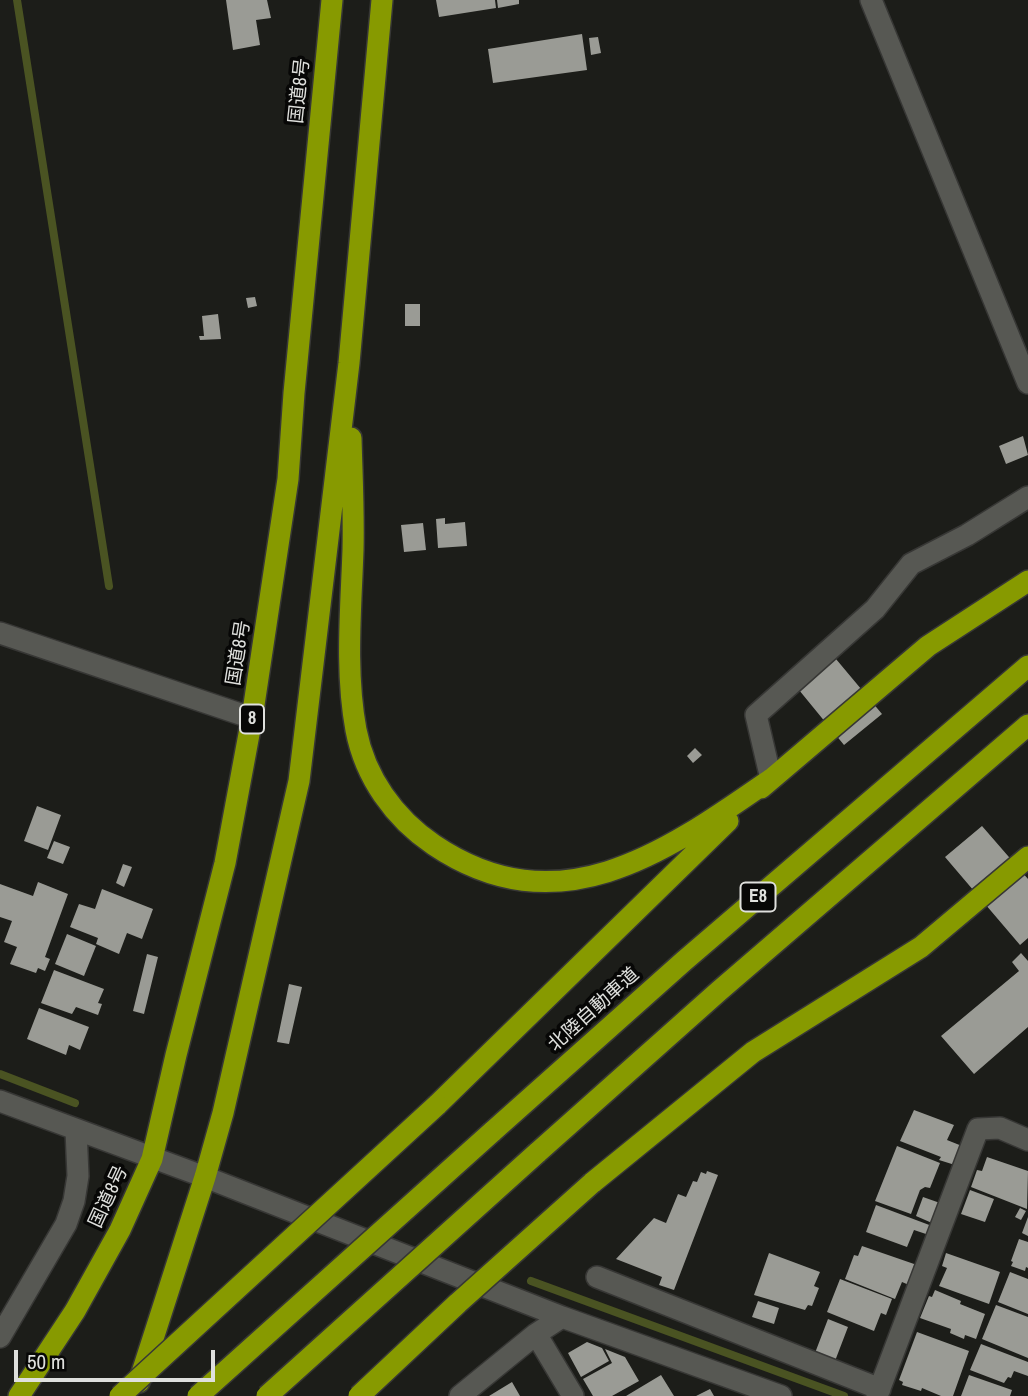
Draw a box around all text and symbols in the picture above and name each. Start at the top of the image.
street label: 国道8号 [285,57,315,125]
street label: 国道8号 [223,619,255,687]
road number: 8 [240,704,264,734]
road number: E8 [740,882,776,912]
street label: 北陸自動車道 [544,963,644,1057]
street label: 国道8号 [85,1162,133,1232]
scale bar [18,1336,219,1380]
text: 50 m [27,1347,65,1376]

